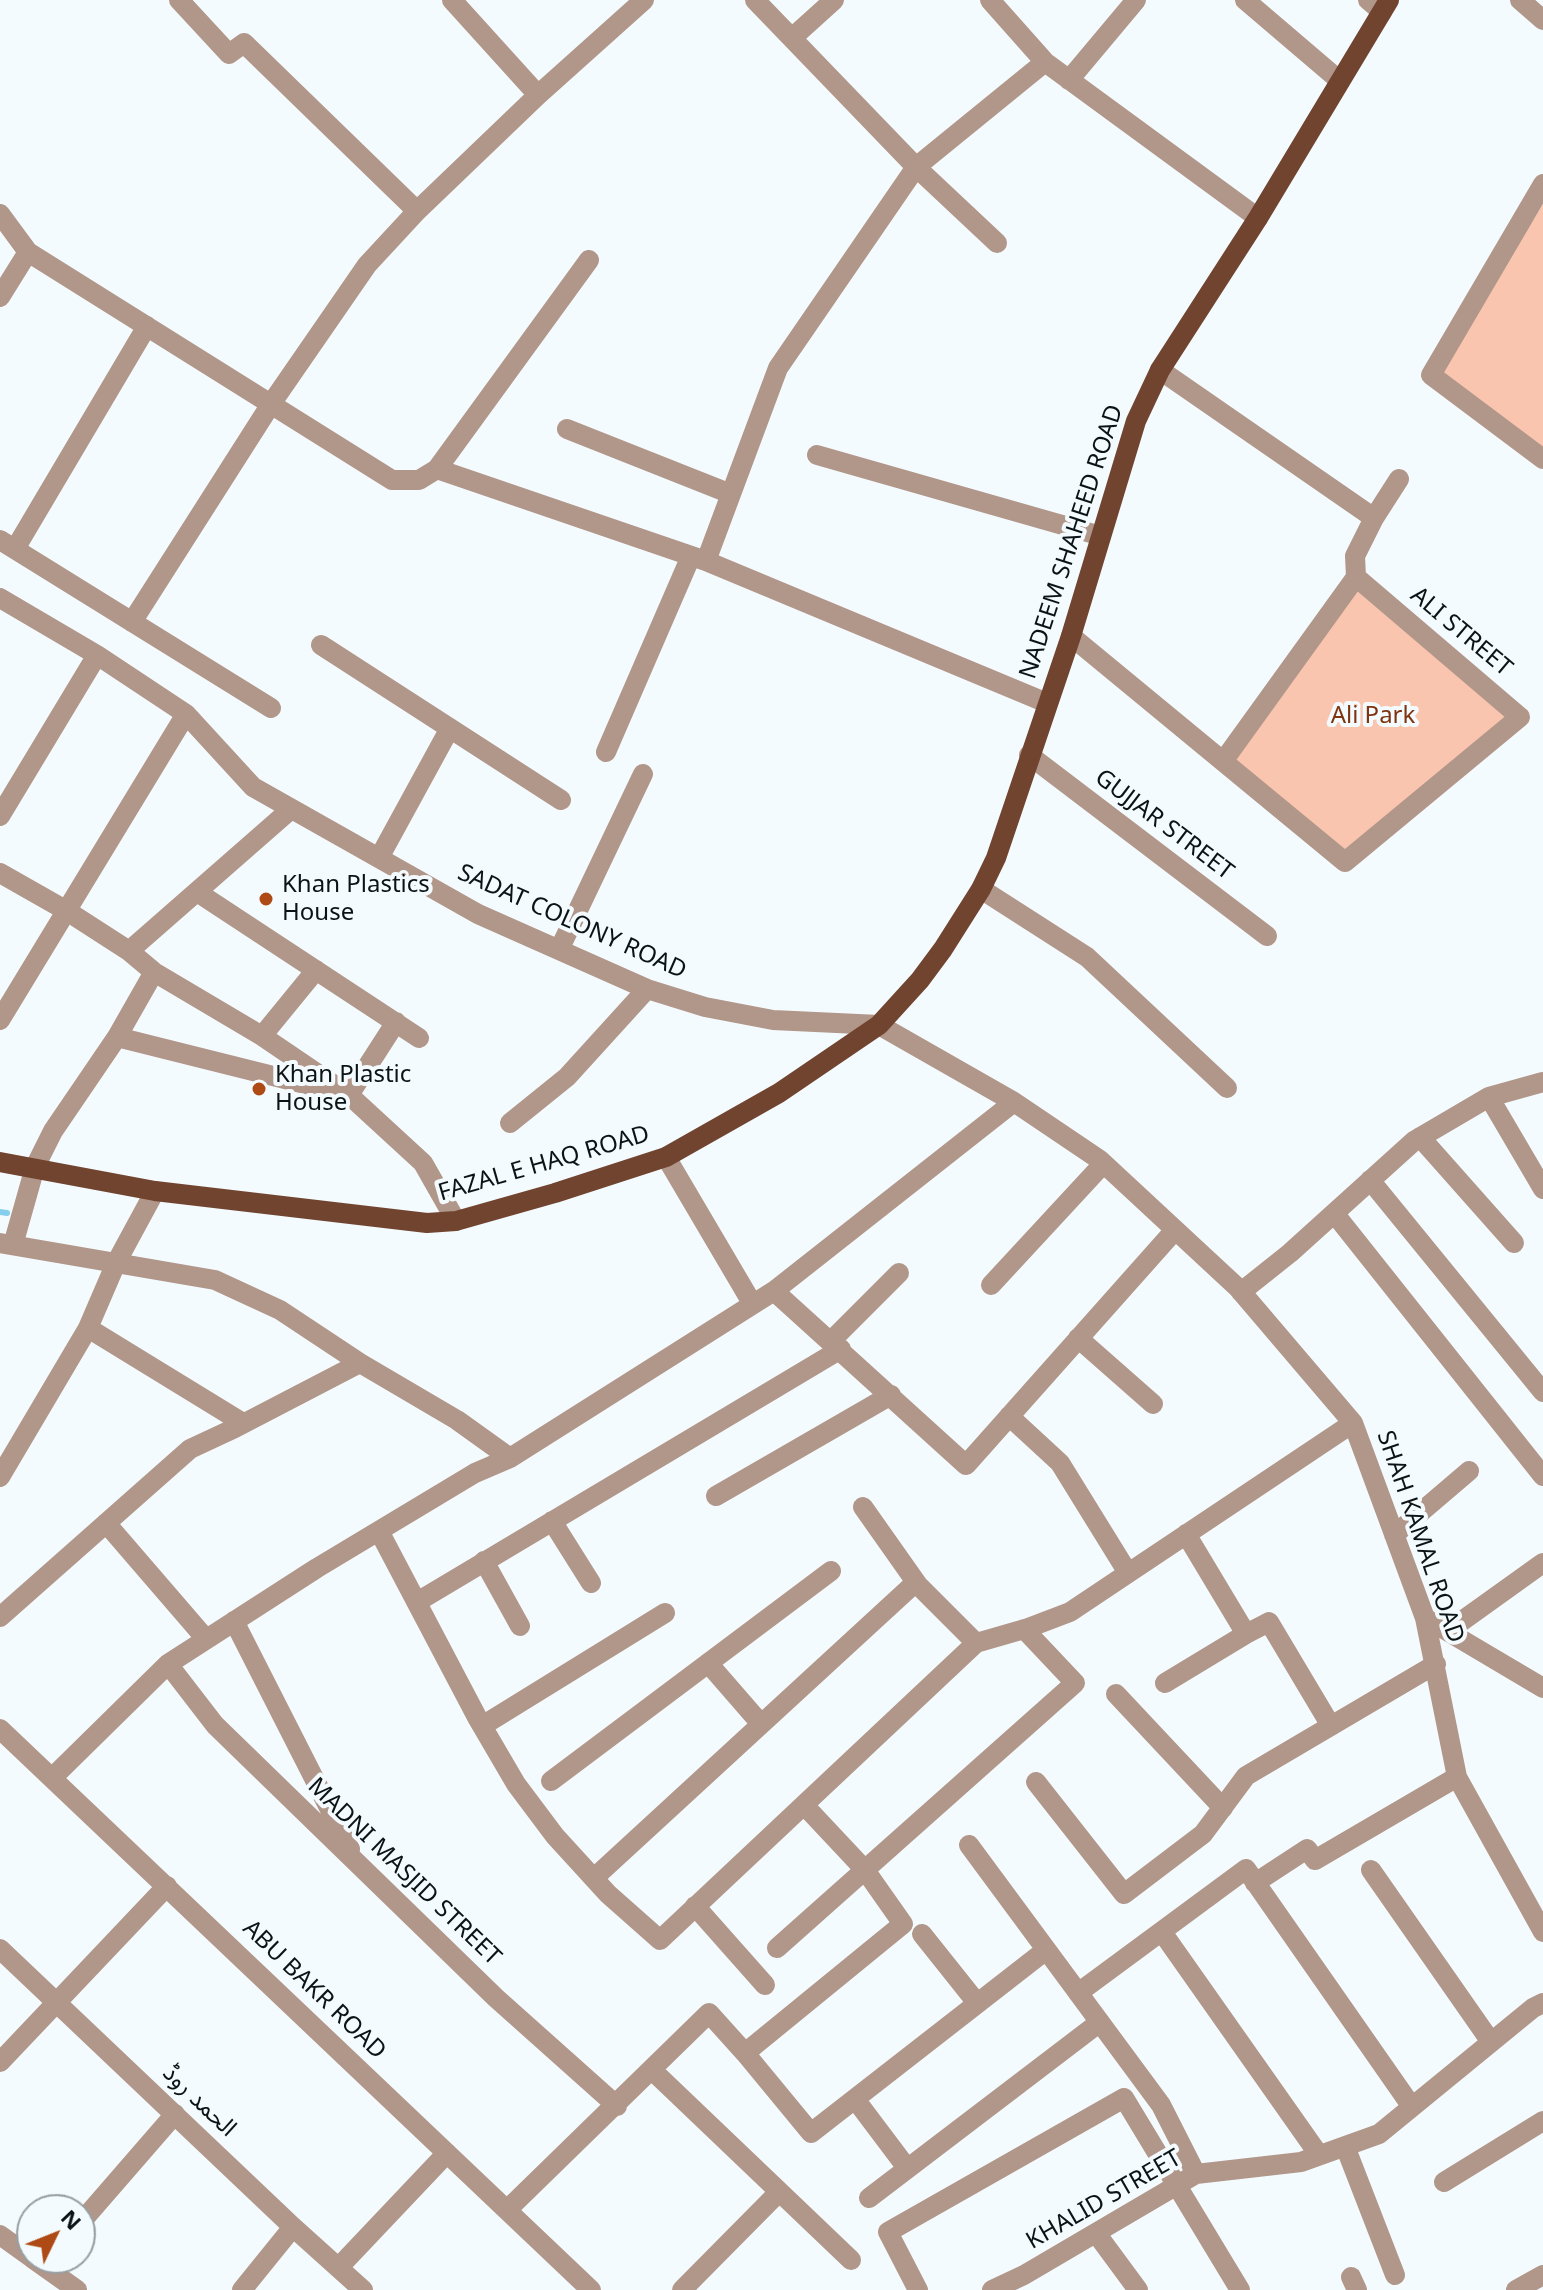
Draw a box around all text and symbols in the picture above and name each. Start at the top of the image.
street label: NADEEM SHAHEED ROAD [1014,401,1130,683]
street label: ALI STREET [1404,581,1518,683]
park label: Ali Park [1331,702,1415,730]
street label: GUJJAR STREET [1089,764,1239,886]
street label: SADAT COLONY ROAD [453,859,691,985]
place label: Khan Plastics House [282,871,430,927]
marker: Khan Plastics House [257,890,275,908]
place label: Khan Plastic House [275,1061,411,1117]
marker: Khan Plastic House [250,1080,268,1098]
street label: FAZAL E HAQ ROAD [435,1120,653,1208]
street label: SHAH KAMAL ROAD [1370,1427,1470,1647]
street label: MADNI MASJID STREET [301,1772,507,1972]
street label: ABU BAKR ROAD [236,1914,392,2066]
street label: الحمد روڈ [156,2059,242,2143]
street label: KHALID STREET [1021,2144,1187,2256]
north arrow [16,2194,96,2274]
text: N [55,2202,89,2236]

